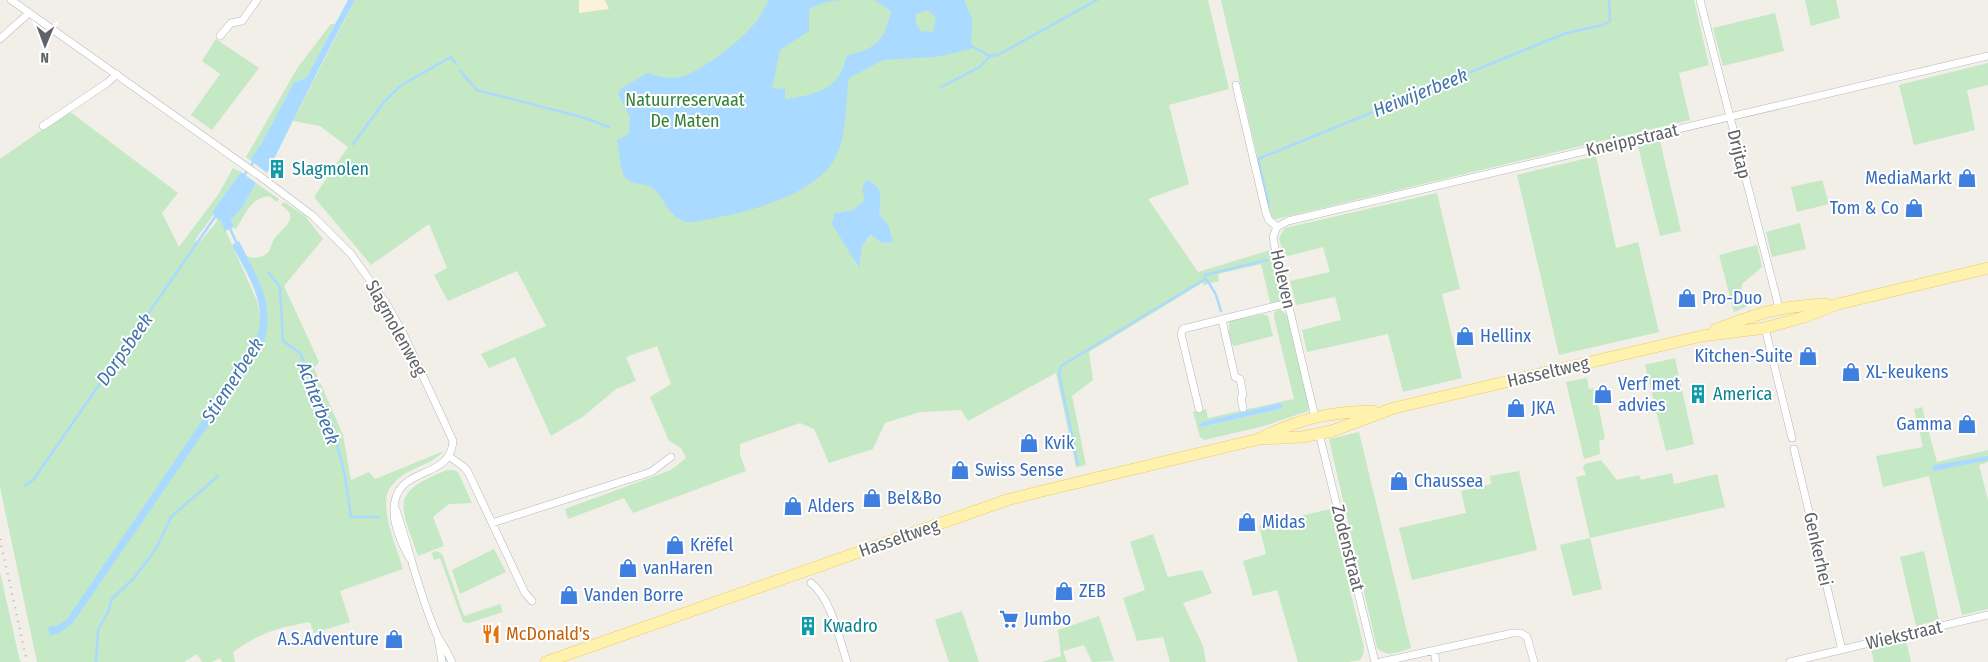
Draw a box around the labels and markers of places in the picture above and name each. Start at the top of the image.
building icon: Slagmolen [266,158,288,180]
place label: Slagmolen [292,158,369,180]
place label: MediaMarkt [1865,167,1952,189]
shop icon: MediaMarkt [1956,167,1978,189]
place label: Tom & Co [1830,197,1899,219]
shop icon: Tom & Co [1903,197,1925,219]
shop icon: Pro-Duo [1676,287,1698,309]
place label: Pro-Duo [1702,287,1762,309]
shop icon: Hellinx [1454,325,1476,347]
place label: Hellinx [1480,325,1531,347]
place label: Kitchen-Suite [1694,345,1793,367]
shop icon: Kitchen-Suite [1797,345,1819,367]
shop icon: XL-keukens [1840,361,1862,383]
place label: XL-keukens [1866,361,1949,383]
place label: Verf met advies [1618,373,1680,416]
shop icon: Verf met advies [1592,383,1614,405]
building icon: America [1687,383,1709,405]
place label: America [1713,383,1773,405]
shop icon: JKA [1505,397,1527,419]
place label: JKA [1531,397,1555,419]
place label: Gamma [1896,413,1952,435]
shop icon: Gamma [1956,413,1978,435]
shop icon: Kvik [1018,432,1040,454]
place label: Kvik [1044,432,1075,454]
shop icon: Swiss Sense [949,459,971,481]
place label: Swiss Sense [975,459,1064,481]
shop icon: Chaussea [1388,470,1410,492]
place label: Chaussea [1414,470,1484,492]
shop icon: Bel&Bo [861,487,883,509]
place label: Bel&Bo [887,487,942,509]
shop icon: Alders [782,495,804,517]
place label: Alders [808,495,855,517]
shop icon: Midas [1236,511,1258,533]
place label: Midas [1262,511,1306,533]
shop icon: Krëfel [664,534,686,556]
place label: Krëfel [690,534,733,556]
shop icon: vanHaren [617,557,639,579]
place label: vanHaren [643,557,713,579]
shop icon: ZEB [1053,580,1075,602]
place label: ZEB [1079,580,1106,602]
shop icon: Vanden Borre [558,584,580,606]
place label: Vanden Borre [584,584,683,606]
supermarket icon: Jumbo [998,608,1020,630]
place label: Jumbo [1024,608,1071,630]
building icon: Kwadro [797,615,819,637]
place label: Kwadro [823,615,878,637]
restaurant icon: McDonald's [480,623,502,645]
place label: McDonald's [506,623,590,645]
place label: A.S.Adventure [277,628,379,650]
shop icon: A.S.Adventure [383,628,405,650]

